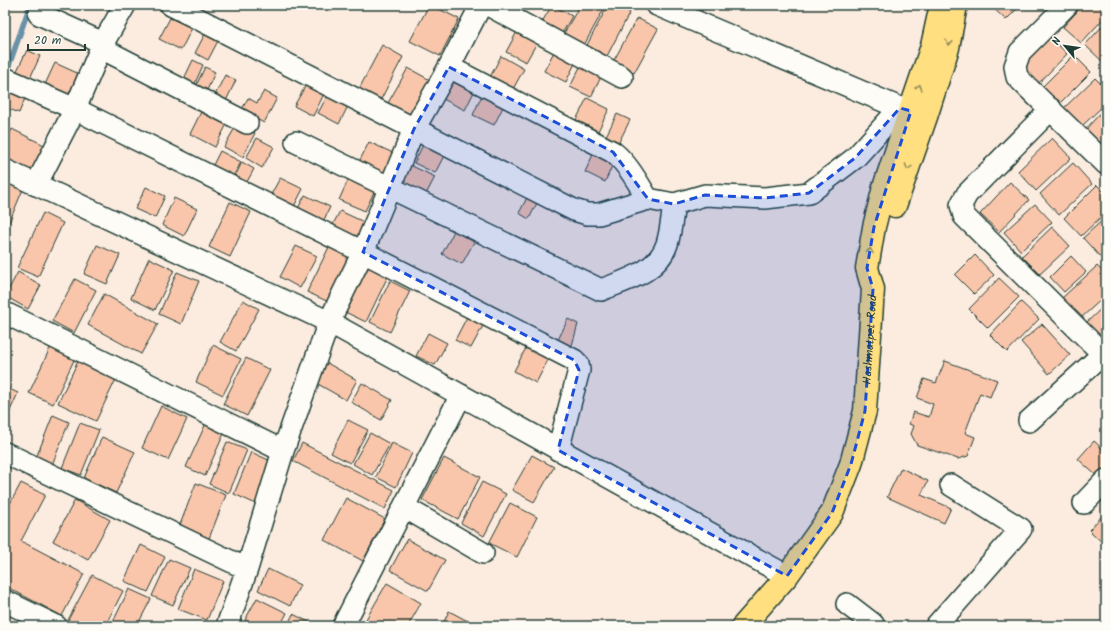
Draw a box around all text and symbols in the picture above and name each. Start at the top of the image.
scale bar [28,26,85,52]
north arrow [1045,26,1085,66]
text: 20 m [34,31,62,50]
text: N [1048,34,1067,49]
one-way arrow [945,40,953,46]
one-way arrow [914,83,923,90]
one-way arrow [904,163,912,170]
one-way arrow [865,248,874,254]
street label: Hashmatpet Road [857,293,882,385]

